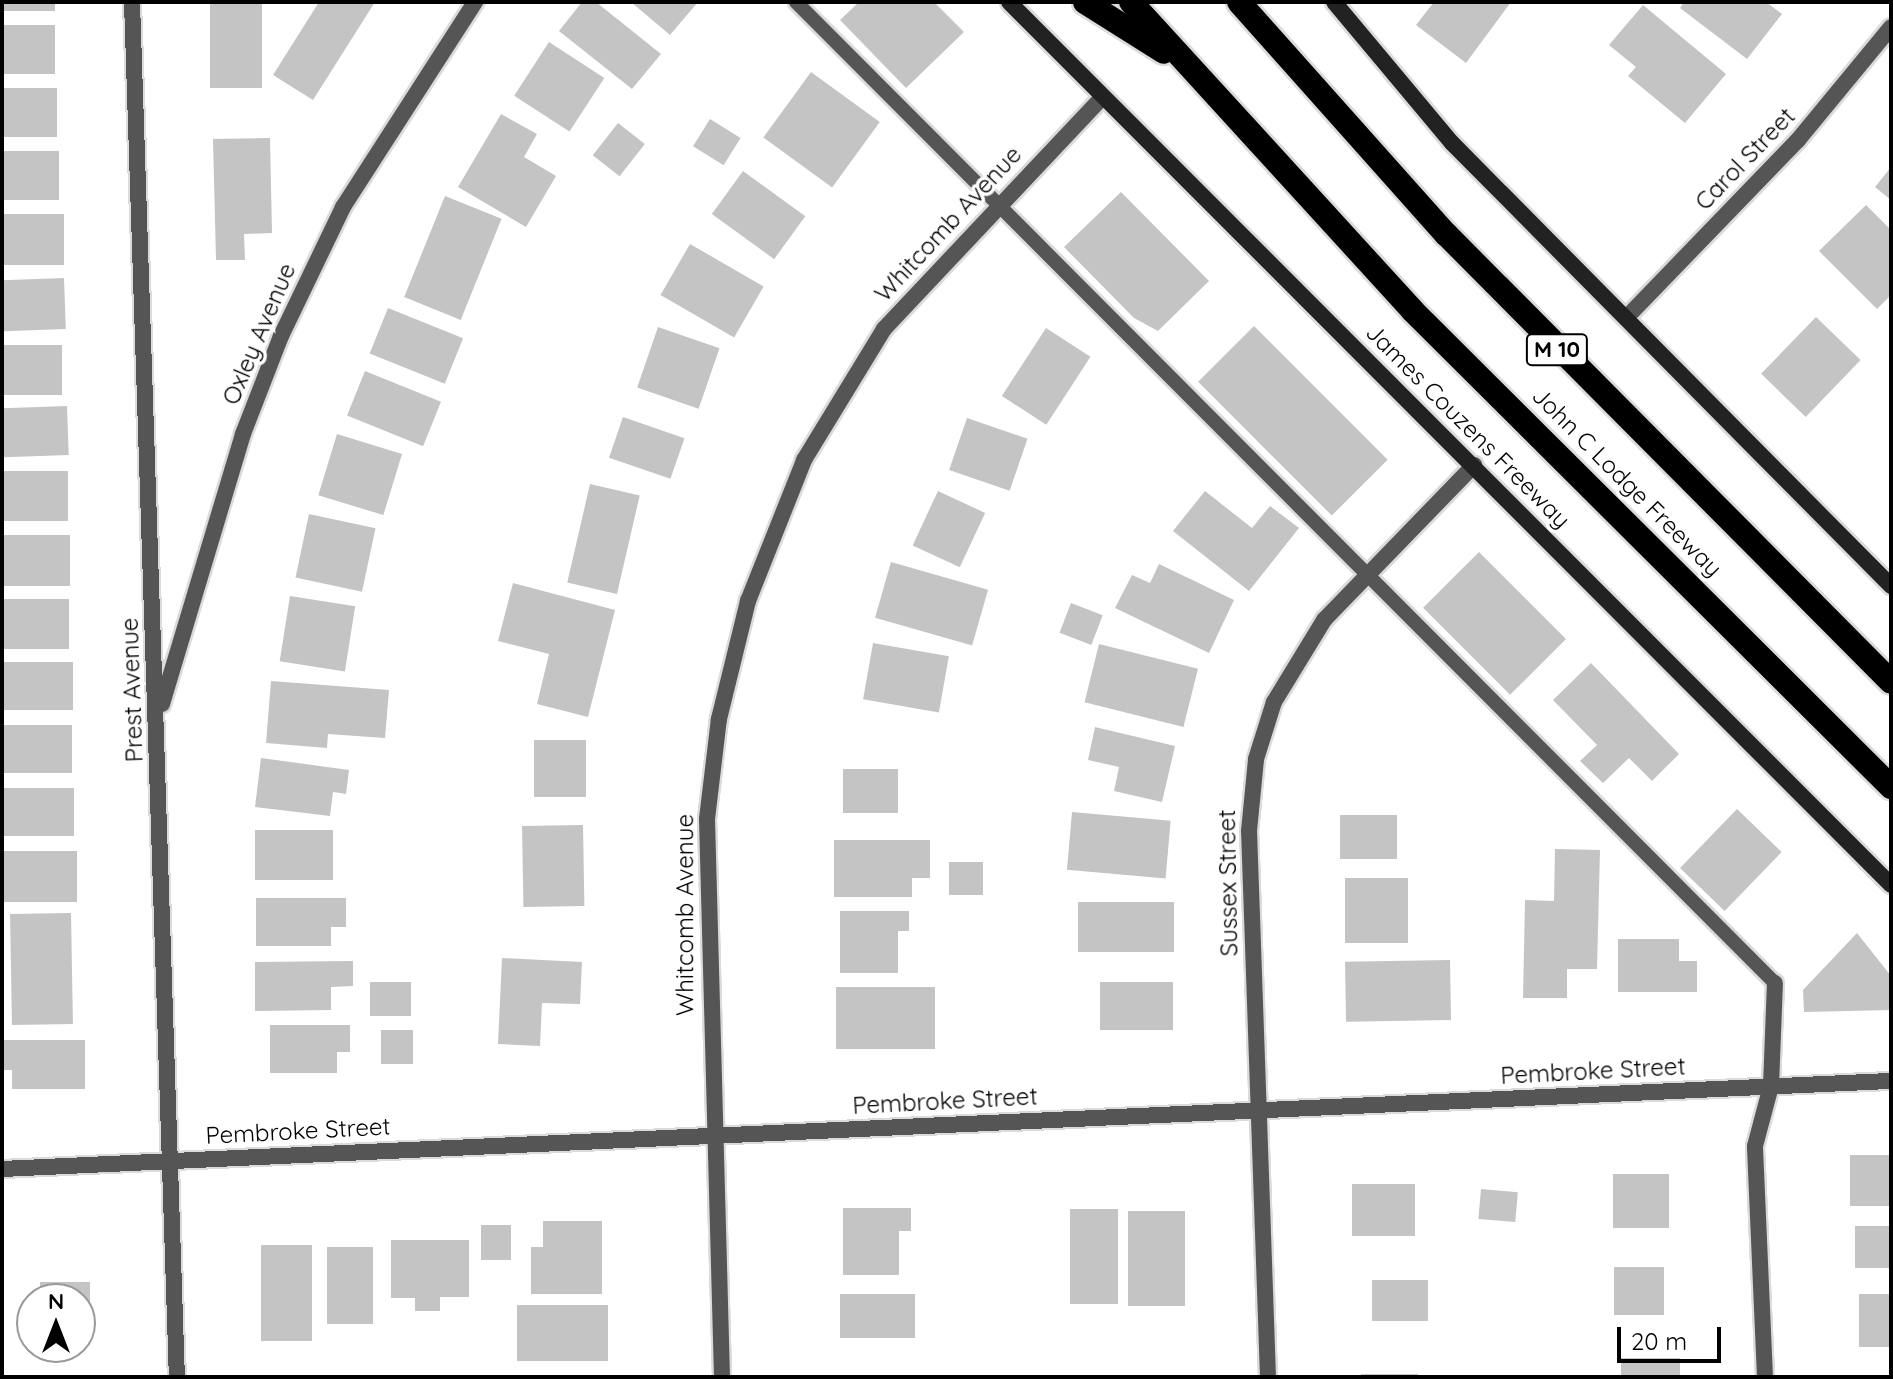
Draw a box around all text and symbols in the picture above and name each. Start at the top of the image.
street label: Carol Street [1689,102,1801,216]
street label: Whitcomb Avenue [869,140,1027,308]
street label: Oxley Avenue [216,259,302,409]
street label: James Couzens Freeway [1360,318,1576,534]
road number: M 10 [1525,332,1589,368]
street label: John C Lodge Freeway [1526,381,1728,583]
street label: Prest Avenue [115,617,149,763]
street label: Sussex Street [1212,809,1244,957]
street label: Whitcomb Avenue [671,814,699,1016]
street label: Pembroke Street [1500,1052,1686,1090]
street label: Pembroke Street [852,1082,1038,1120]
street label: Pembroke Street [205,1112,391,1150]
north arrow [16,1283,96,1363]
text: N [48,1287,64,1315]
scale bar [1621,1311,1725,1361]
text: 20 m [1631,1326,1687,1356]

